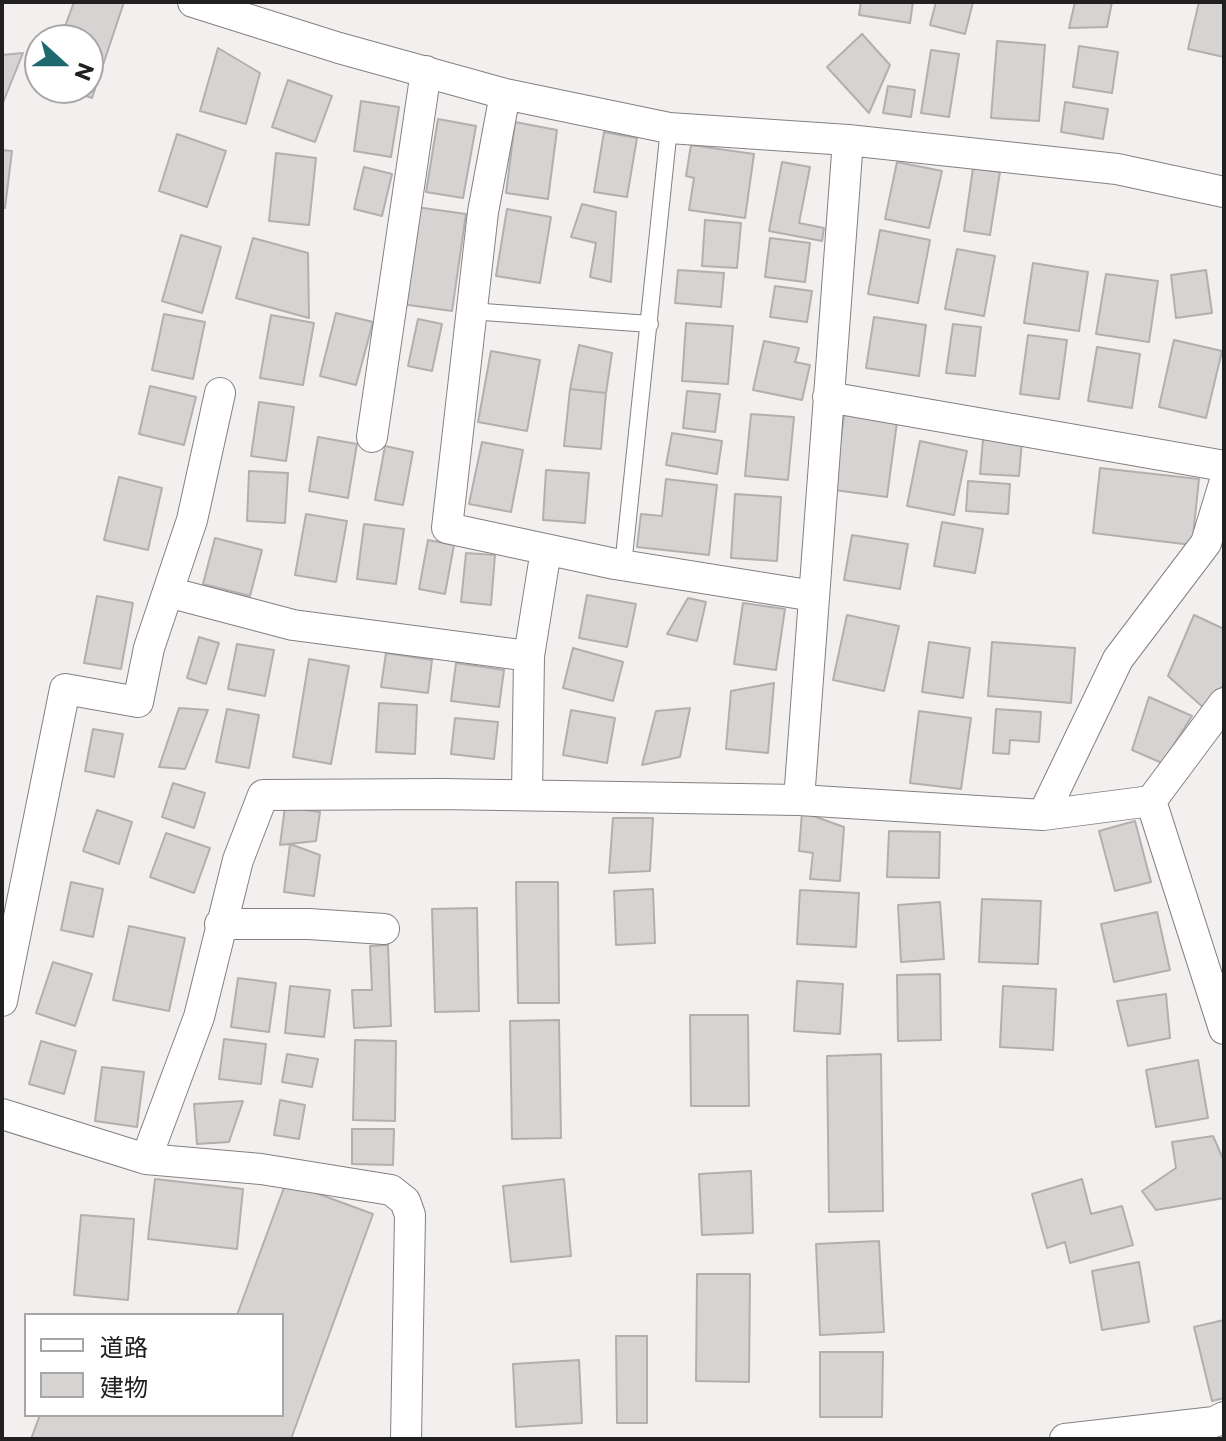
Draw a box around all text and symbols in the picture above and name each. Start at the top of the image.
north arrow [24,24,104,104]
text: N [69,60,101,85]
legend [24,1313,284,1417]
text: 道路 [100,1332,148,1361]
text: 建物 [100,1372,148,1401]

